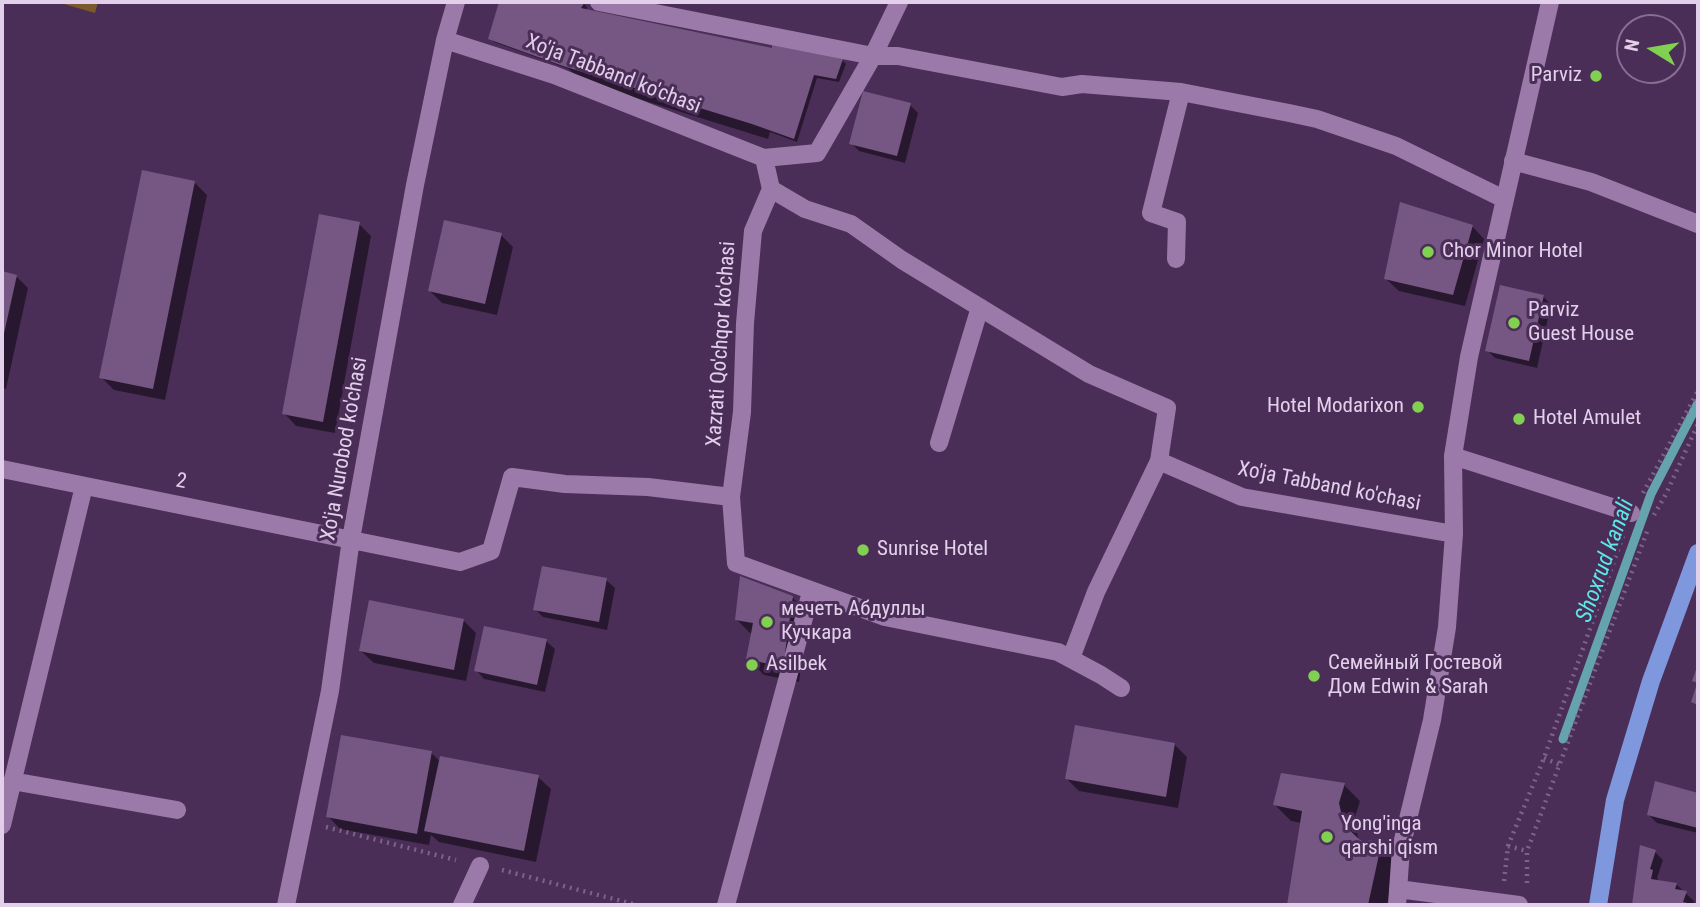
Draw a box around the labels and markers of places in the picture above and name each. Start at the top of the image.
place label: Parviz [1531,63,1582,89]
marker: Parviz [1588,68,1604,84]
place label: Chor Minor Hotel [1442,239,1583,265]
marker: Chor Minor Hotel [1420,244,1436,260]
place label: Parviz Guest House [1528,298,1634,348]
marker: Parviz Guest House [1506,315,1522,331]
place label: Hotel Modarixon [1267,394,1404,420]
marker: Hotel Modarixon [1410,399,1426,415]
place label: Hotel Amulet [1533,406,1641,432]
marker: Hotel Amulet [1511,411,1527,427]
place label: Sunrise Hotel [877,537,988,563]
marker: Sunrise Hotel [855,542,871,558]
place label: мечеть Абдуллы Кучкара [781,597,925,647]
marker: мечеть Абдуллы Кучкара [759,614,775,630]
place label: Семейный Гостевой Дом Edwin & Sarah [1328,651,1503,701]
place label: Asilbek [766,652,827,678]
marker: Asilbek [744,657,760,673]
marker: Семейный Гостевой Дом Edwin & Sarah [1306,668,1322,684]
place label: Yong'inga qarshi qism [1341,812,1438,862]
marker: Yong'inga qarshi qism [1319,829,1335,845]

